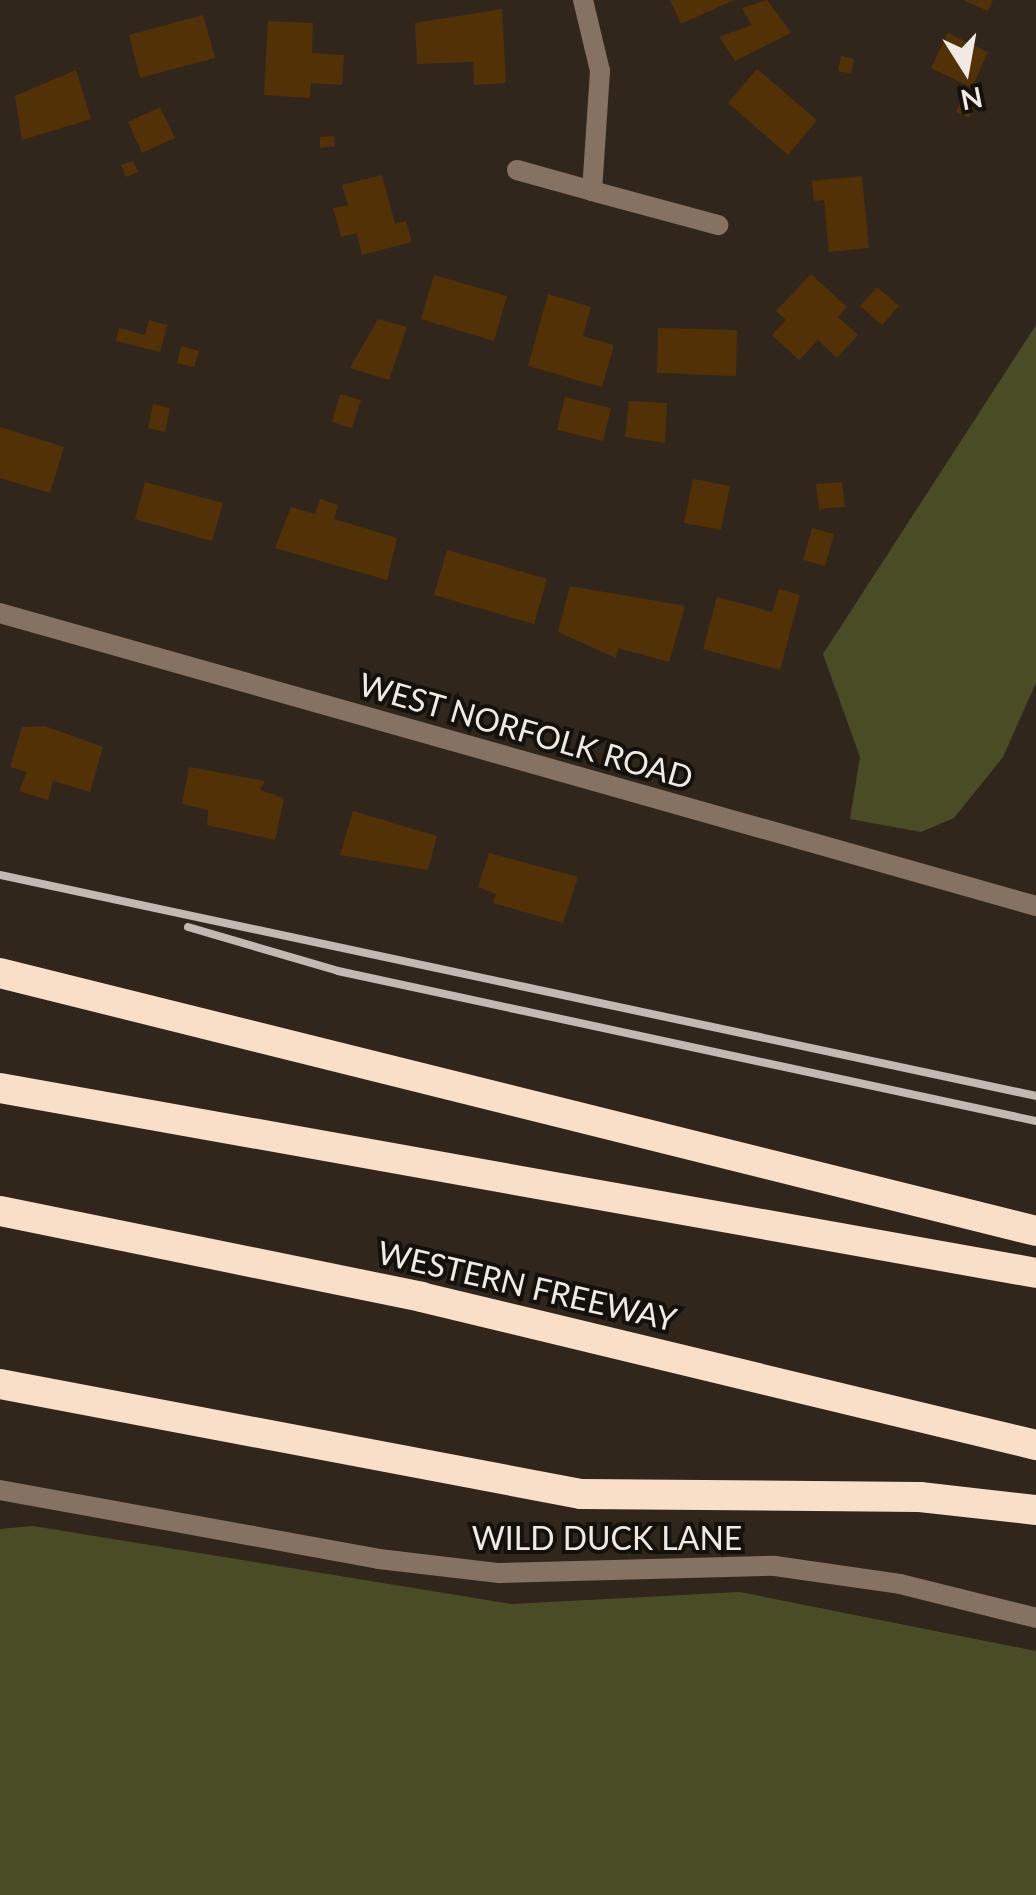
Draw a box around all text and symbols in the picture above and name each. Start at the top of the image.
north arrow [916,20,1016,120]
text: N [958,81,986,118]
street label: WEST NORFOLK ROAD [354,665,698,797]
street label: WESTERN FREEWAY [374,1233,680,1339]
street label: WILD DUCK LANE [472,1519,742,1557]

